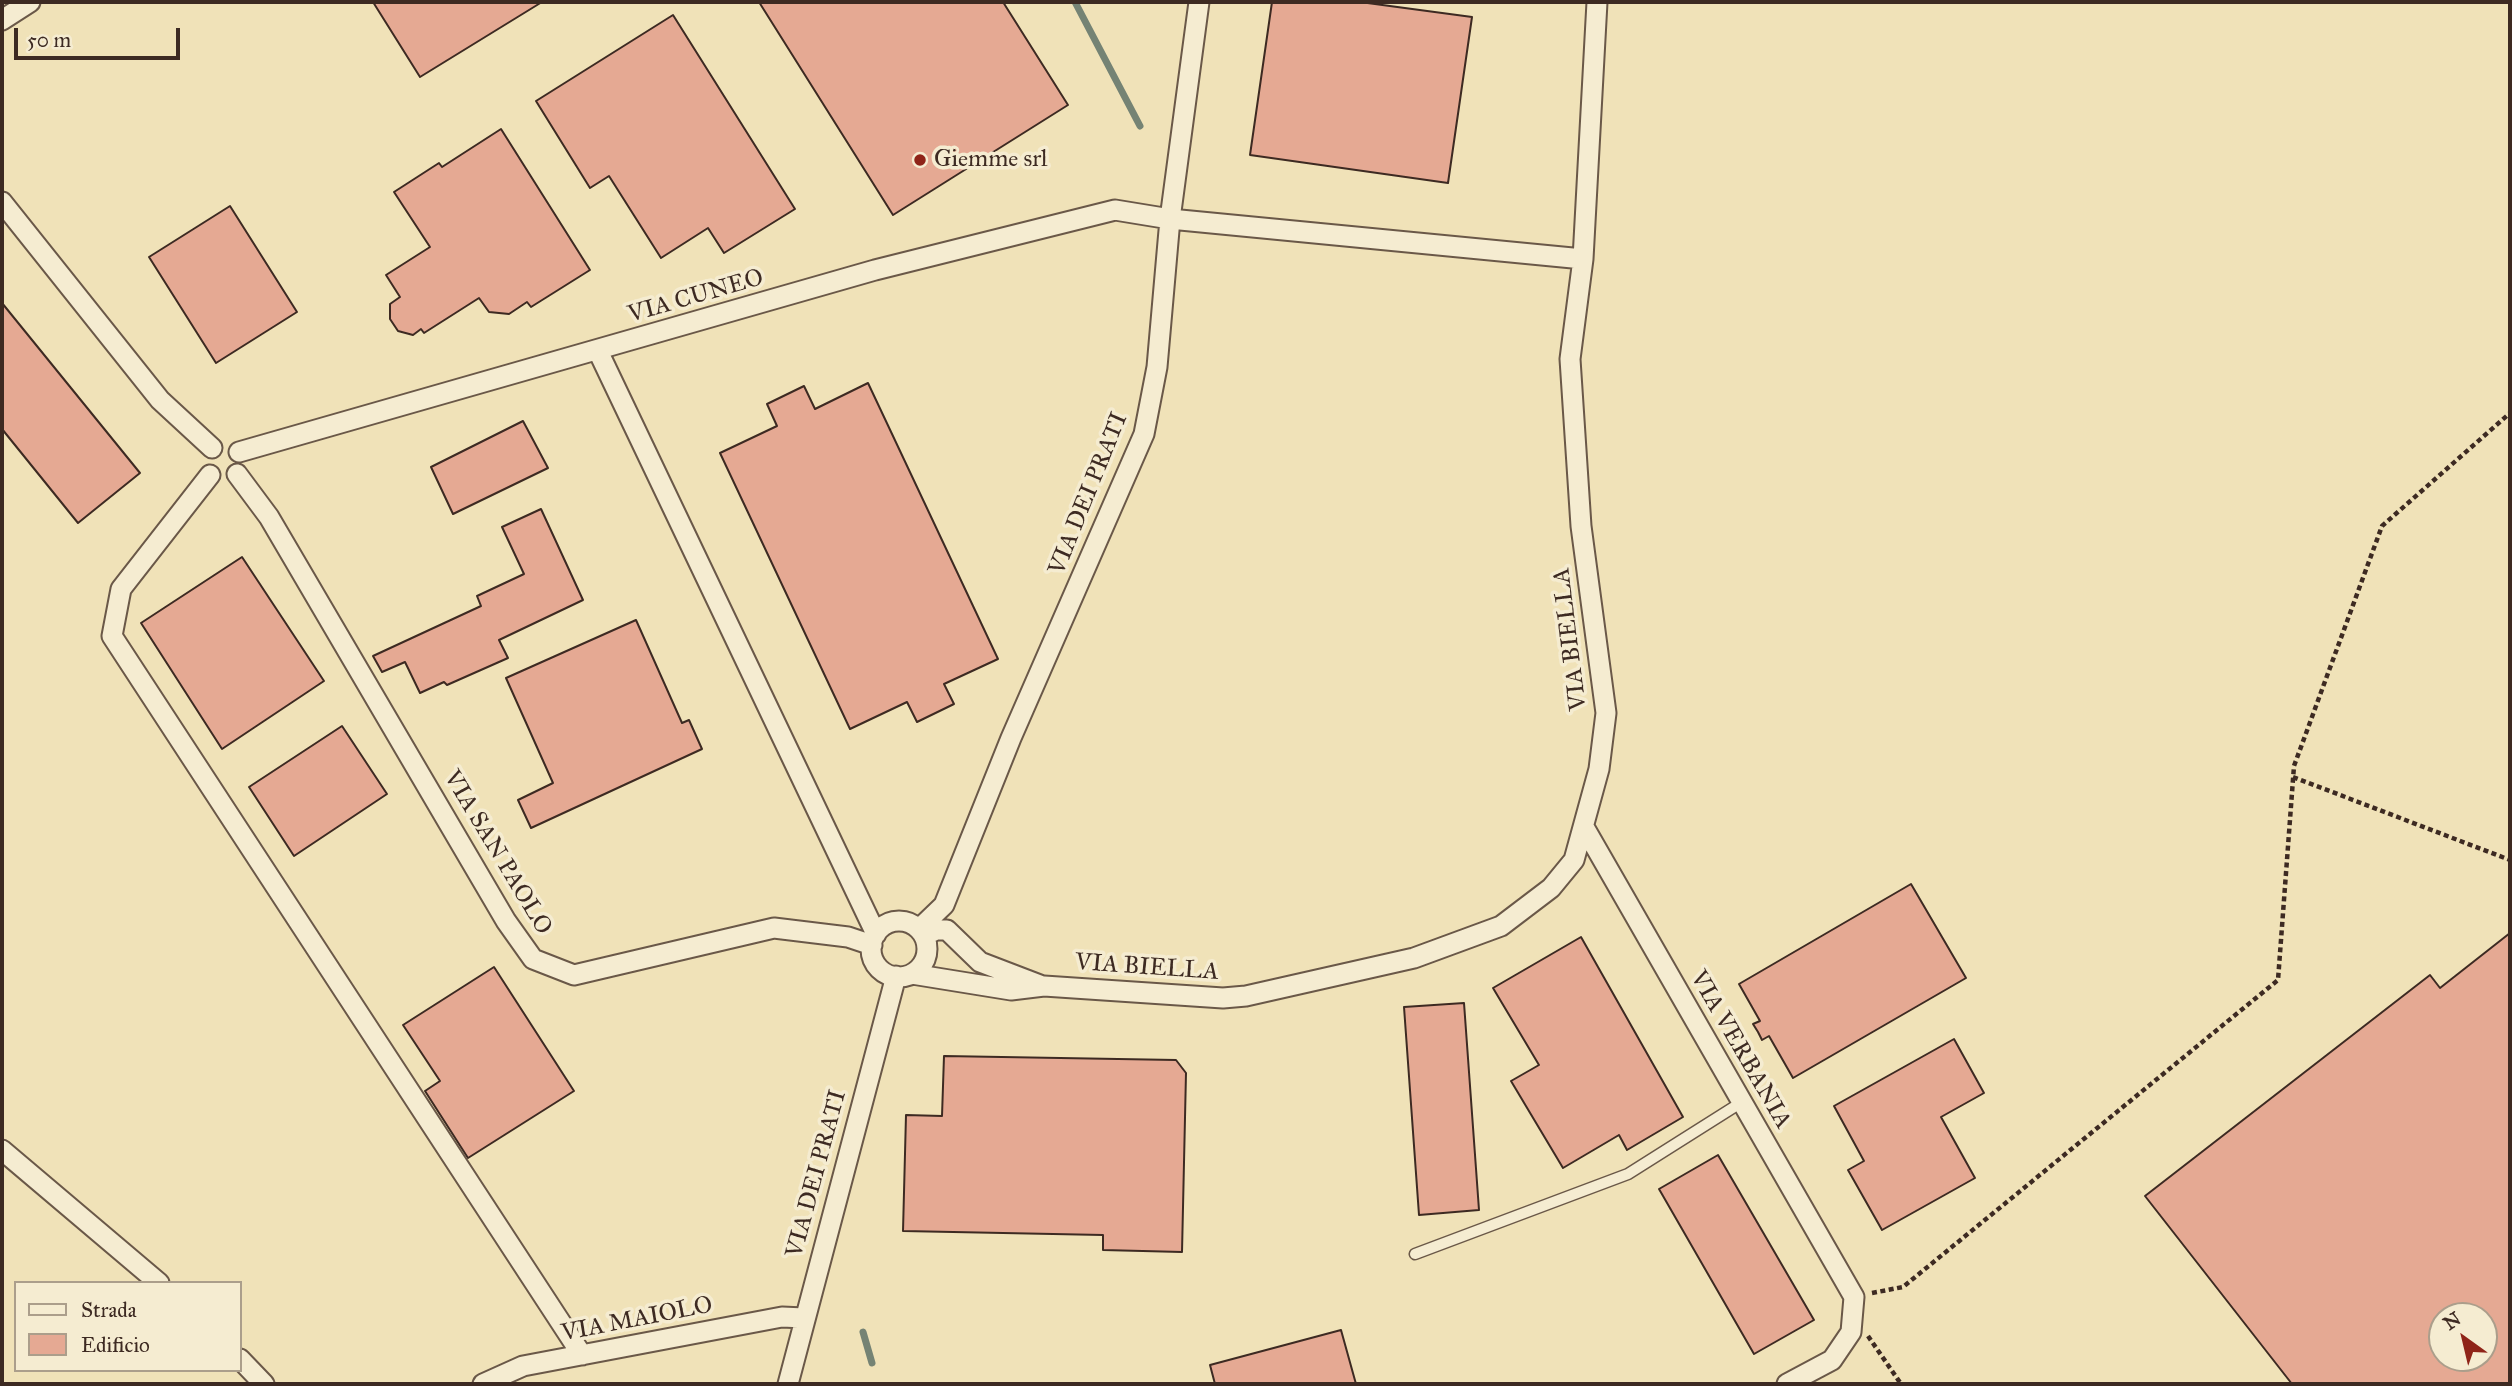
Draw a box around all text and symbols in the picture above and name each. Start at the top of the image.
scale bar [18,14,184,58]
text: 50 m [27,27,71,53]
place label: Giemme srl [934,146,1048,174]
marker: Giemme srl [912,152,928,168]
street label: VIA CUNEO [625,264,767,330]
street label: VIA DEI PRATI [1043,409,1135,579]
street label: VIA BIELLA [1548,566,1594,712]
street label: VIA SAN PAOLO [437,766,557,940]
street label: VIA BIELLA [1074,949,1220,987]
street label: VIA VERBANIA [1683,966,1797,1134]
street label: VIA DEI PRATI [781,1087,853,1261]
legend [14,1281,242,1372]
street label: VIA MAIOLO [559,1291,715,1349]
text: Strada [81,1297,137,1323]
north arrow [2428,1302,2498,1372]
text: N [2439,1307,2465,1335]
text: Edificio [81,1332,150,1358]

